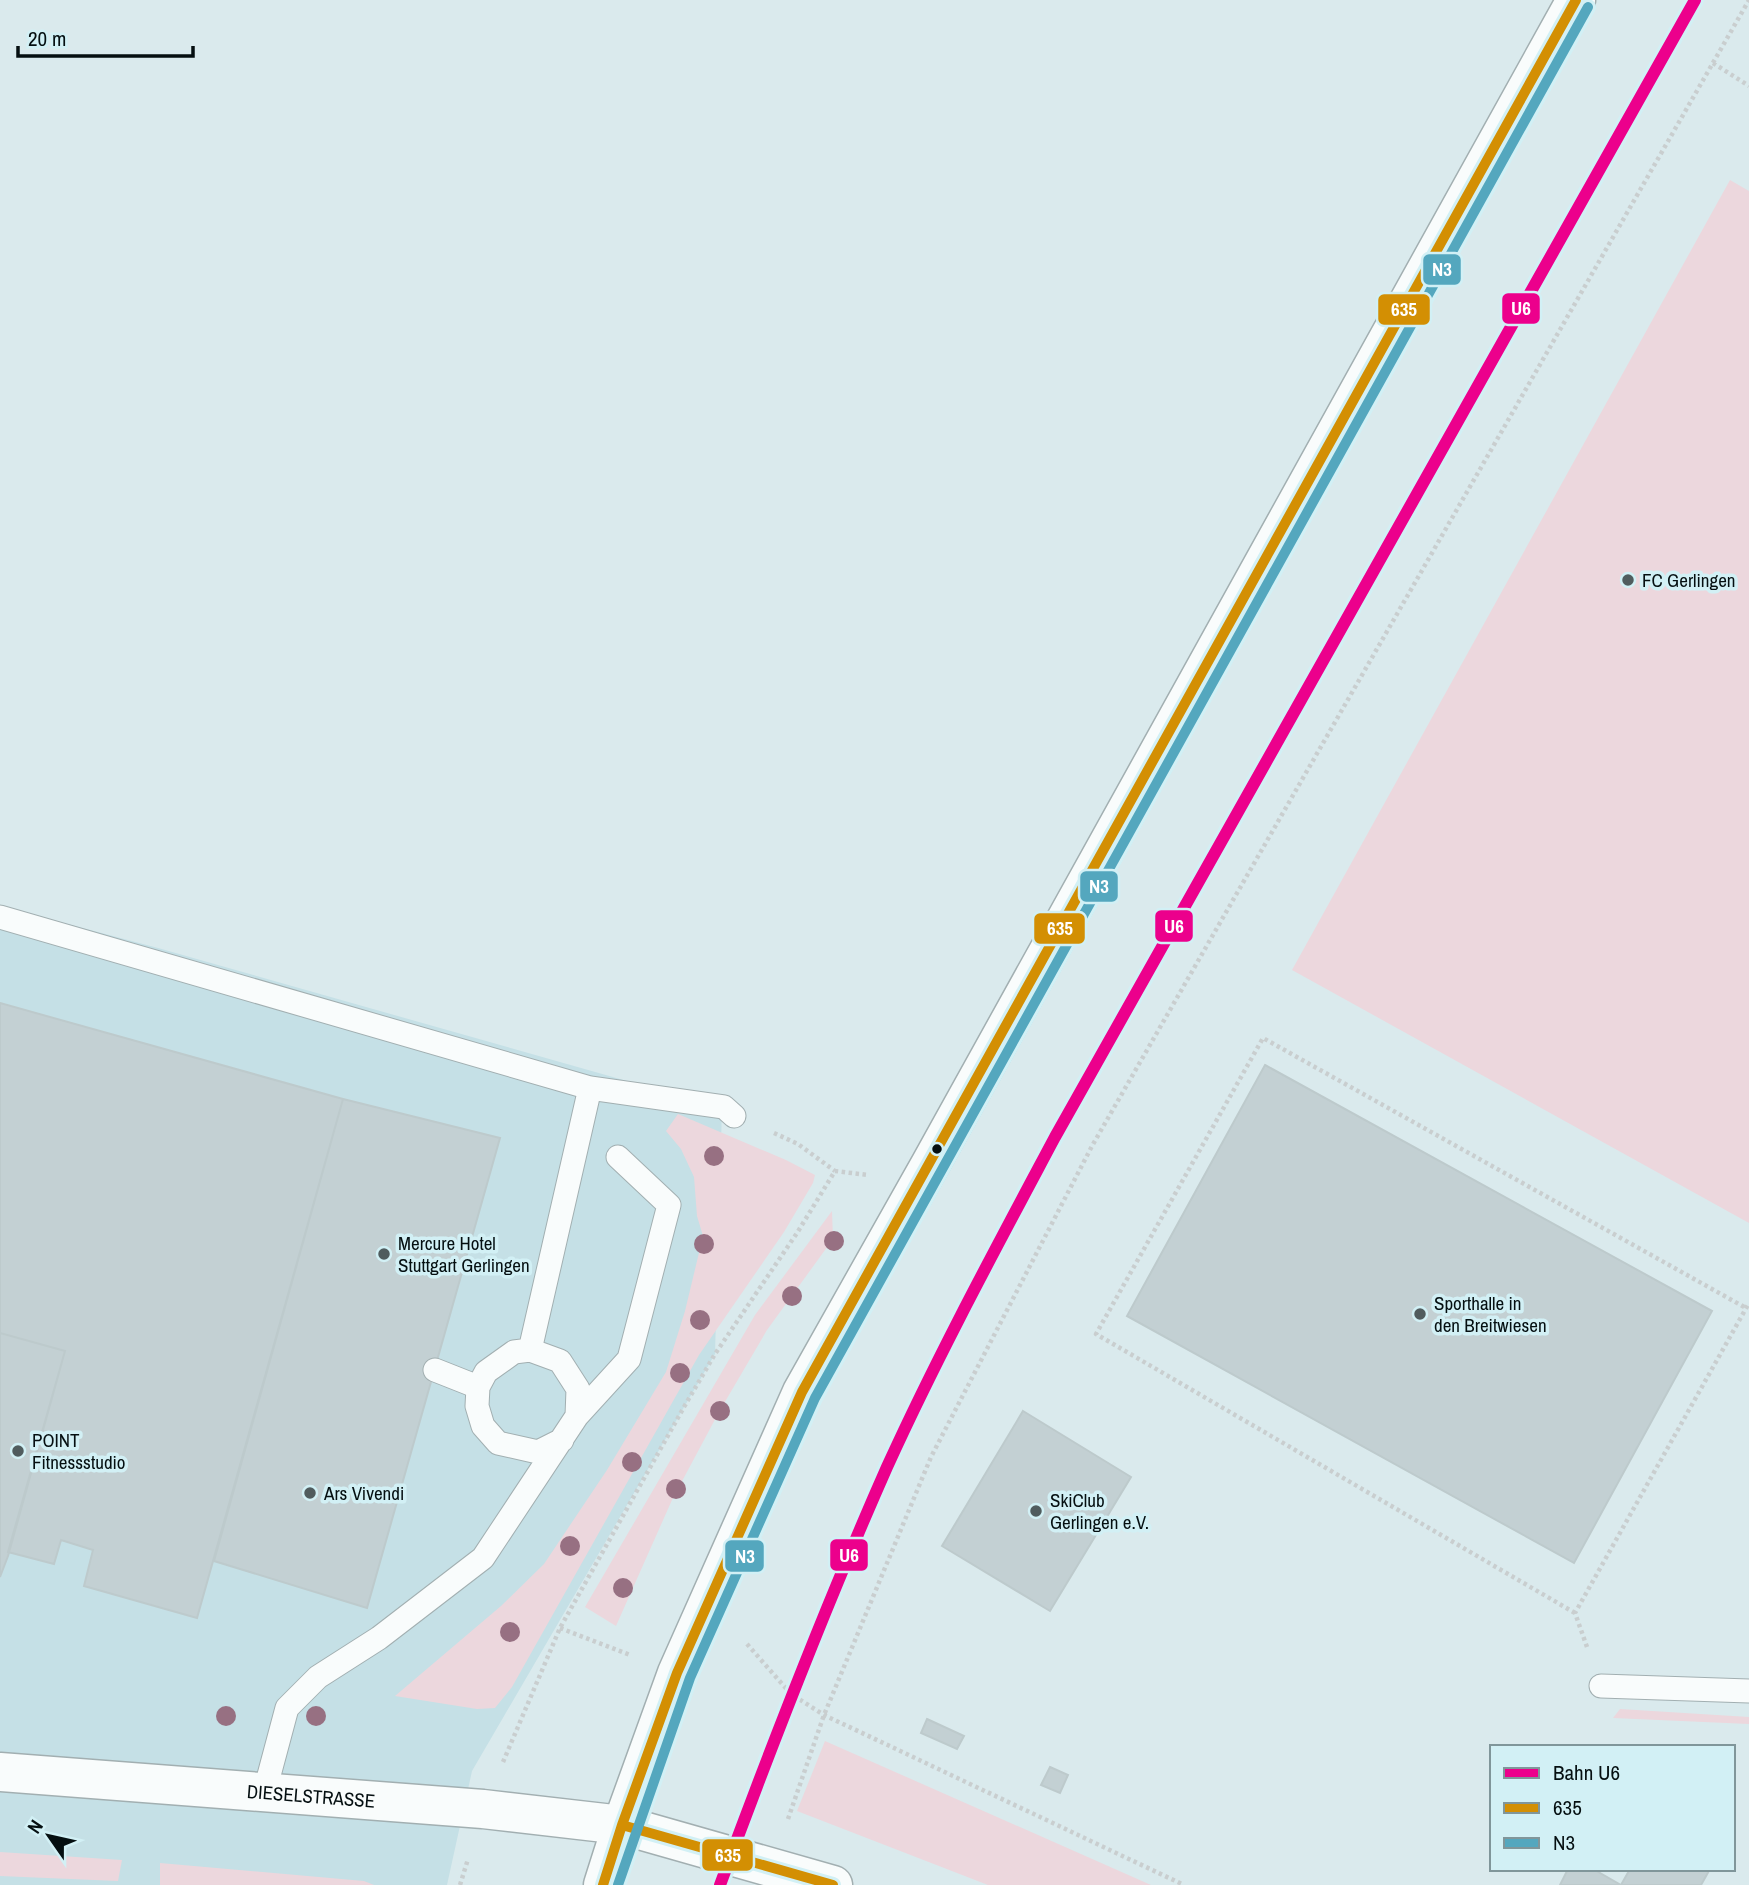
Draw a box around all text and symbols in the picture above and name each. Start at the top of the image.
scale bar [18,14,192,58]
text: 20 m [28,24,66,53]
line badge: N3 [1422,253,1462,286]
text: N3 [1432,256,1452,282]
line badge: U6 [1501,292,1541,325]
line badge: 635 [1377,293,1431,326]
text: U6 [1511,295,1531,321]
text: 635 [1391,296,1417,322]
place label: FC Gerlingen [1642,567,1736,593]
marker: FC Gerlingen [1620,572,1636,588]
line badge: N3 [1079,870,1119,903]
text: N3 [1089,873,1109,899]
line badge: U6 [1154,909,1194,943]
line badge: 635 [1033,912,1086,945]
text: U6 [1164,913,1184,939]
text: 635 [1047,915,1073,941]
unlabelled marker [930,1142,944,1156]
place label: Mercure Hotel Stuttgart Gerlingen [398,1230,530,1278]
marker: Mercure Hotel Stuttgart Gerlingen [376,1246,392,1262]
place label: Sporthalle in den Breitwiesen [1434,1290,1547,1338]
marker: Sporthalle in den Breitwiesen [1412,1306,1428,1322]
place label: POINT Fitnessstudio [32,1427,126,1475]
marker: POINT Fitnessstudio [10,1443,26,1459]
place label: Ars Vivendi [323,1480,404,1506]
marker: Ars Vivendi [302,1485,318,1501]
place label: SkiClub Gerlingen e.V. [1050,1487,1149,1535]
marker: SkiClub Gerlingen e.V. [1028,1503,1044,1519]
line badge: U6 [829,1538,869,1572]
line badge: N3 [724,1539,765,1573]
text: U6 [839,1542,859,1568]
text: N3 [735,1543,755,1569]
legend [1490,1745,1735,1871]
text: Bahn U6 [1553,1758,1620,1787]
street label: DIESELSTRASSE [246,1778,376,1814]
text: 635 [1553,1793,1582,1822]
north arrow [14,1801,84,1871]
text: N [21,1815,49,1838]
text: N3 [1553,1828,1575,1857]
line badge: 635 [701,1838,754,1872]
text: 635 [715,1842,741,1868]

